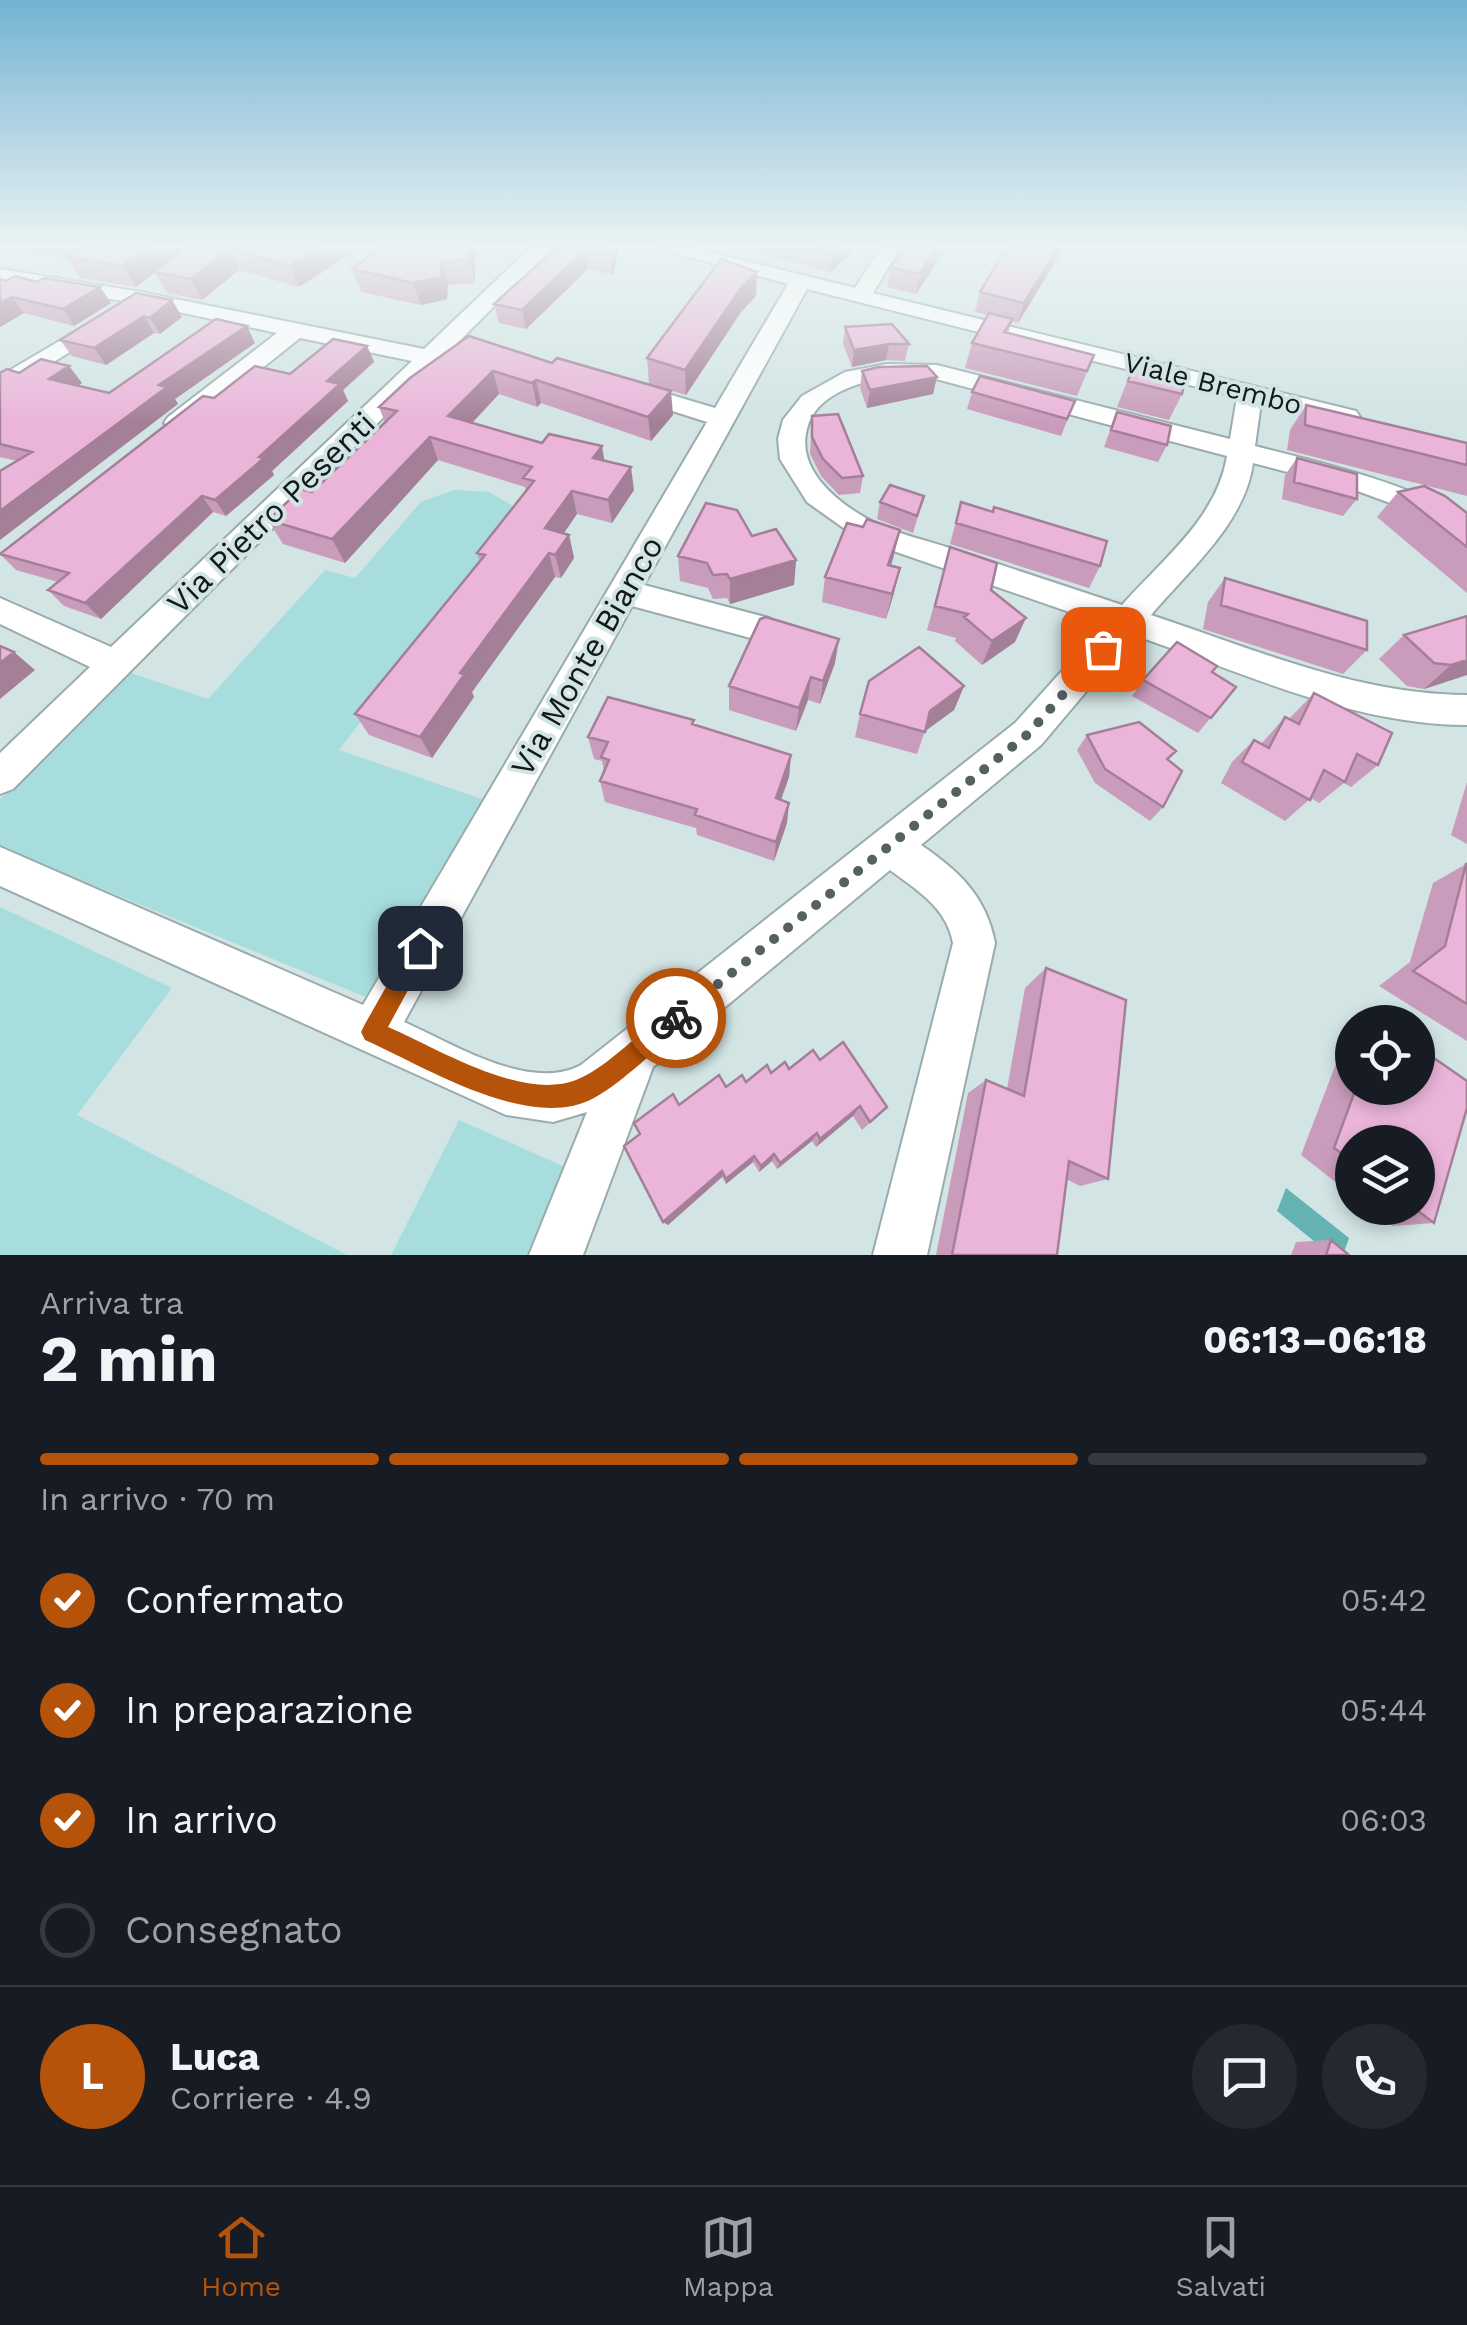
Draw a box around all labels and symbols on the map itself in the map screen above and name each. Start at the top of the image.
street label: Viale Brembo [1121,345,1305,422]
street label: Via Pietro Pesenti [159,404,383,622]
street label: Via Monte Bianco [503,529,671,783]
pin [1061,607,1146,692]
pin [378,906,463,991]
courier [626,968,726,1068]

